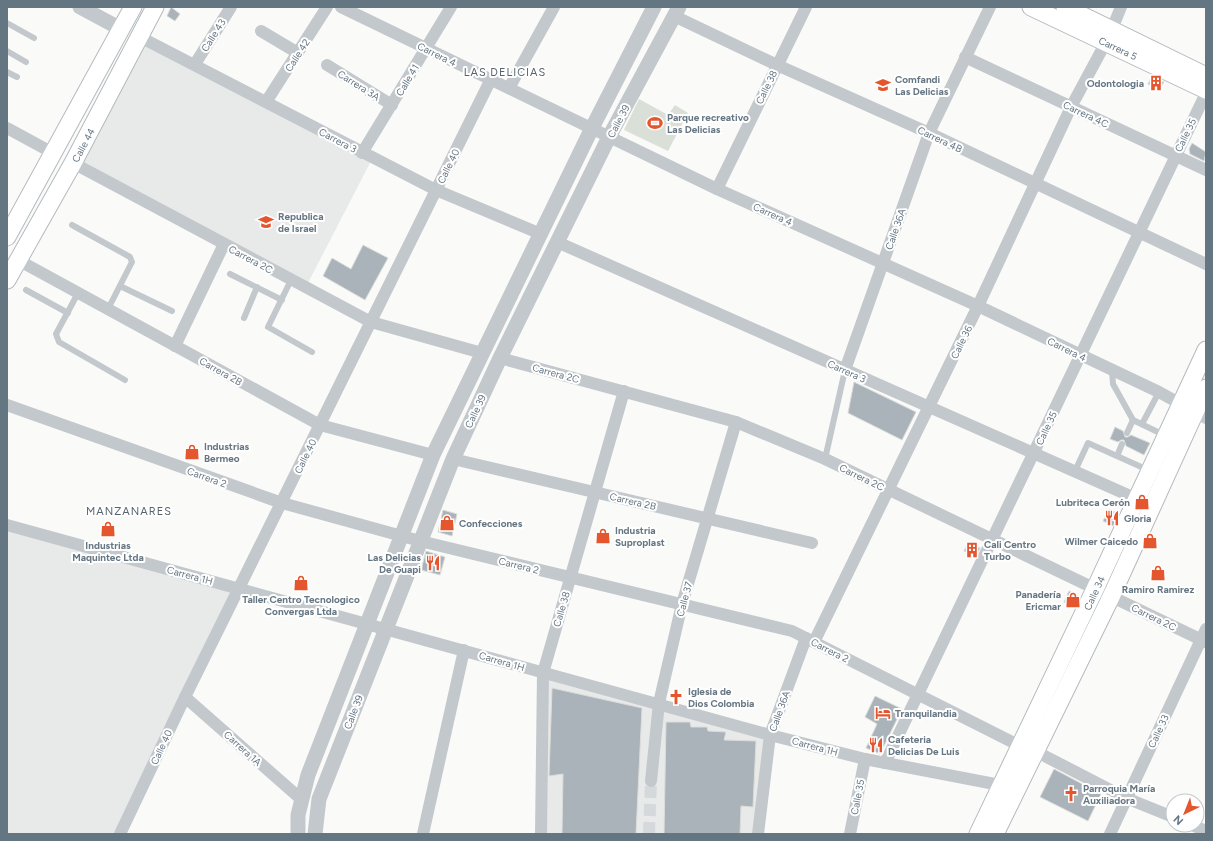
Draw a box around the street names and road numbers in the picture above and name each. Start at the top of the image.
street label: Calle 43 [198,16,229,54]
street label: Carrera 5 [1096,34,1139,63]
street label: Calle 42 [282,36,313,74]
street label: Carrera 4 [415,39,458,69]
street label: Calle 41 [393,62,422,99]
street label: Carrera 3A [335,67,383,104]
street label: Calle 38 [753,68,780,106]
street label: Carrera 4C [1061,98,1111,131]
street label: Calle 39 [604,102,633,140]
street label: Calle 35 [1172,116,1199,154]
street label: Carrera 4B [915,123,964,155]
street label: Carrera 3 [317,125,359,156]
street label: Calle 44 [69,126,98,165]
street label: Calle 40 [434,147,462,186]
street label: Carrera 4 [751,200,794,229]
street label: Calle 36A [882,207,909,251]
street label: Carrera 2C [226,242,275,277]
street label: Calle 36 [948,323,975,361]
street label: Carrera 4 [1045,334,1088,364]
street label: Carrera 2B [197,354,245,389]
street label: Carrera 3 [825,357,868,386]
street label: Carrera 2C [531,361,581,386]
street label: Calle 39 [462,392,489,430]
street label: Calle 35 [1033,409,1060,447]
street label: Calle 40 [291,437,319,476]
street label: Carrera 2C [837,461,886,494]
street label: Carrera 2 [185,464,228,491]
street label: Carrera 2B [608,490,657,513]
street label: Carrera 2 [497,554,540,577]
street label: Carrera 1H [165,563,214,588]
street label: Calle 34 [1081,574,1108,612]
street label: Calle 37 [674,580,696,618]
street label: Calle 38 [550,590,573,628]
street label: Carrera 2C [1129,601,1178,634]
street label: Carrera 2 [809,635,851,666]
street label: Carrera 1H [477,649,526,674]
street label: Calle 36A [766,689,793,733]
street label: Calle 39 [341,693,366,731]
street label: Calle 33 [1145,712,1172,750]
street label: Calle 40 [148,728,175,767]
street label: Carrera 1A [221,728,264,769]
street label: Carrera 1H [790,734,839,759]
street label: Calle 35 [848,778,867,816]

